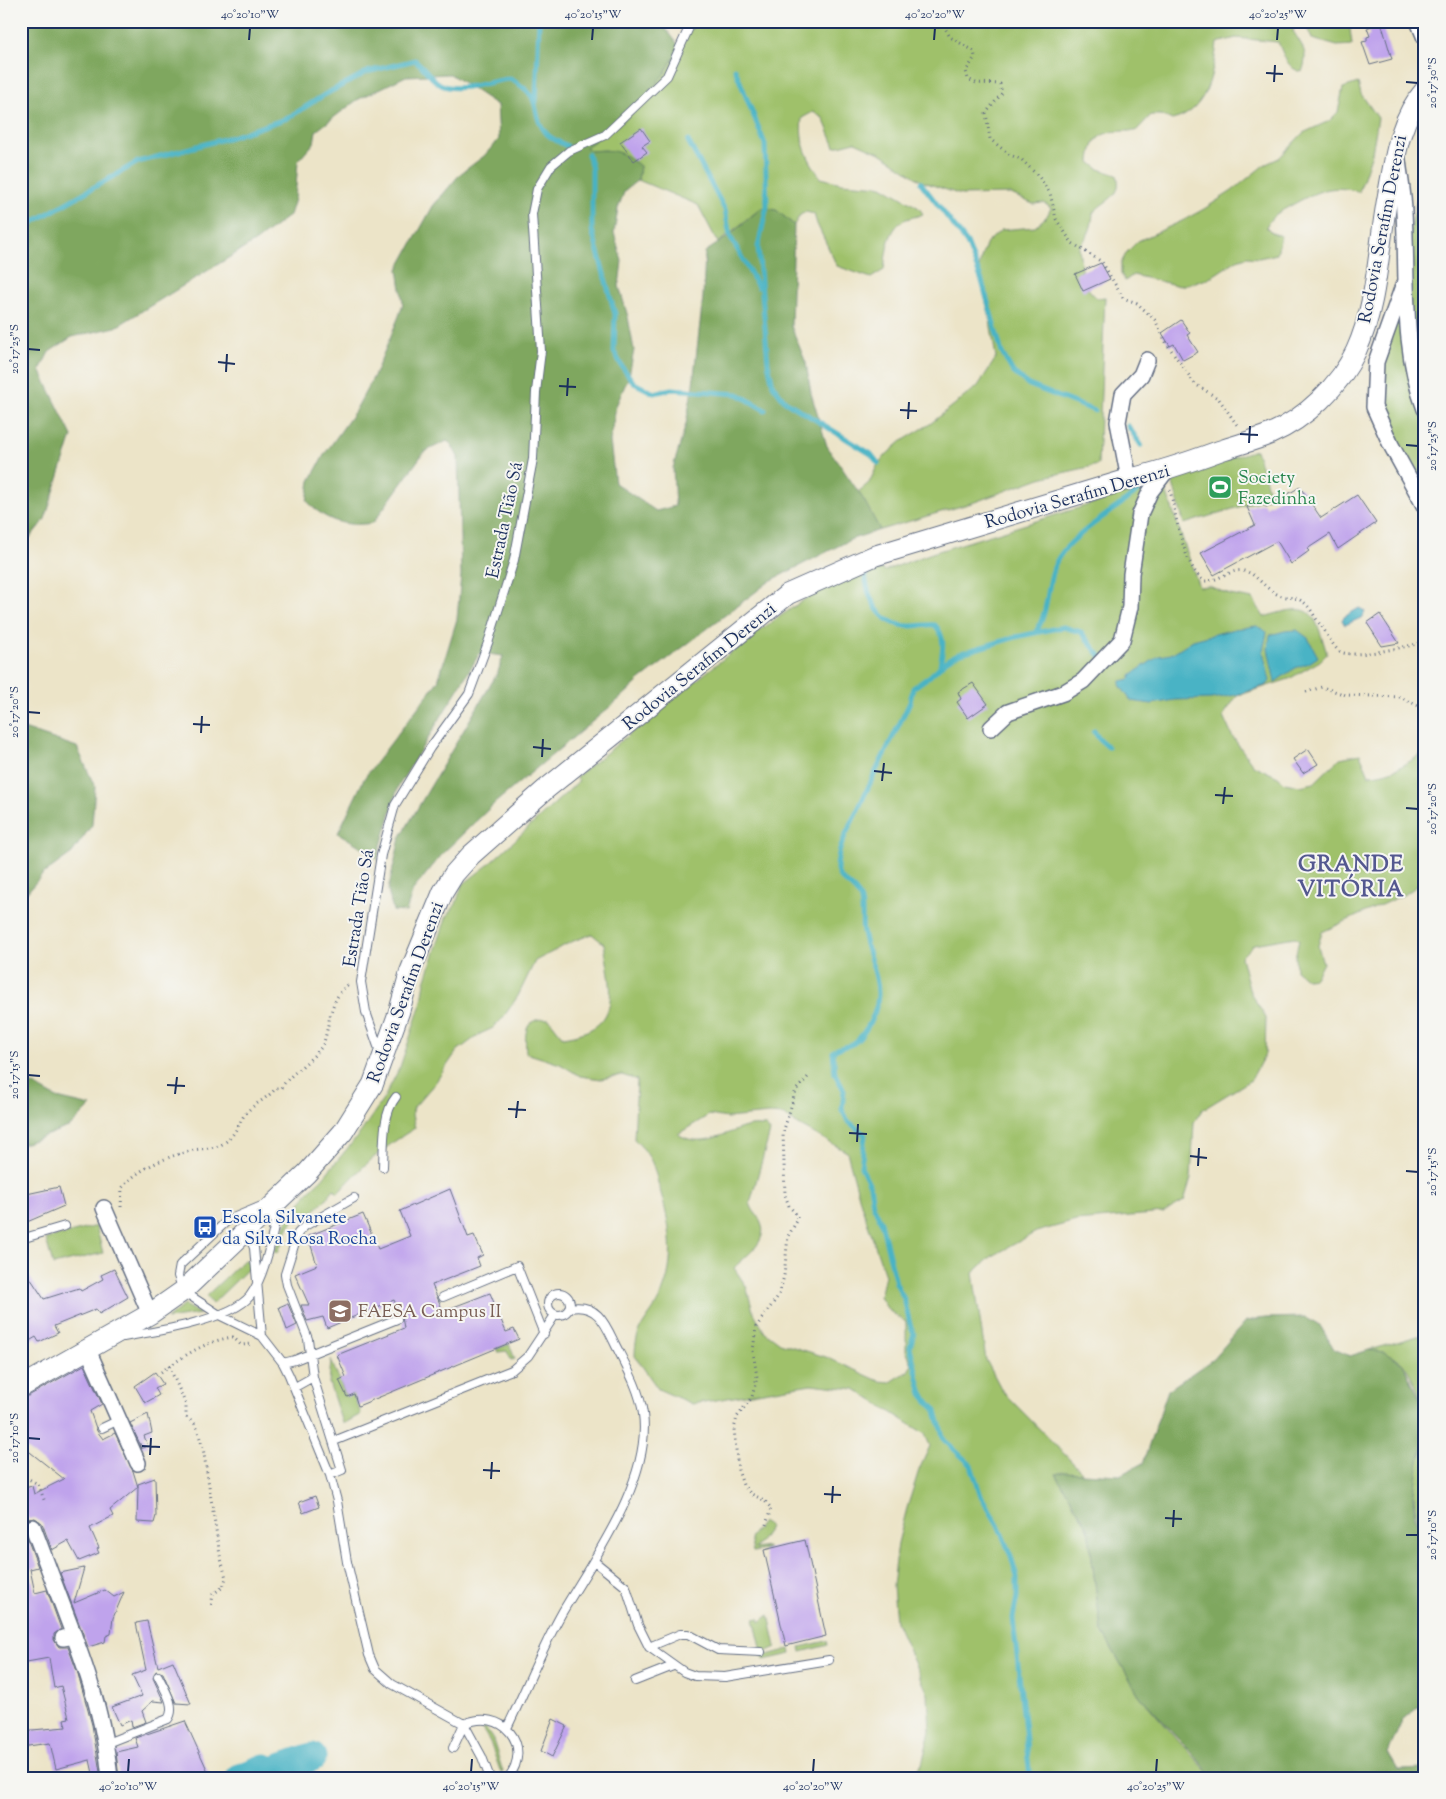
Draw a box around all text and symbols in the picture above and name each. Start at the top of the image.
text: 40°20'10"W [221,6,280,24]
text: 40°20'15"W [565,6,622,24]
text: 40°20'20"W [905,6,966,24]
text: 40°20'25"W [1249,6,1308,24]
text: 20°17'30"S [1424,57,1442,109]
street label: Rodovia Serafim Derenzi [1353,133,1415,326]
text: 20°17'25"S [6,324,24,374]
text: 20°17'25"S [1424,421,1442,471]
street label: Rodovia Serafim Derenzi [982,459,1173,537]
street label: Estrada Tião Sá [481,460,531,581]
place label: Society Fazedinha [1238,466,1316,513]
sports icon: Society Fazedinha [1207,474,1233,500]
street label: Rodovia Serafim Derenzi [618,597,783,738]
text: 20°17'20"S [6,686,24,738]
text: 20°17'20"S [1424,783,1442,835]
street label: Estrada Tião Sá [338,848,382,969]
district label: GRANDE VITÓRIA [1297,850,1405,907]
street label: Rodovia Serafim Derenzi [362,898,452,1087]
text: 20°17'15"S [6,1051,24,1099]
text: 20°17'15"S [1424,1148,1442,1196]
place label: Escola Silvanete da Silva Rosa Rocha [222,1206,377,1253]
bus stop icon: Escola Silvanete da Silva Rosa Rocha [192,1214,218,1240]
school or university icon: FAESA Campus II [327,1298,353,1324]
place label: FAESA Campus II [358,1300,501,1326]
text: 20°17'10"S [6,1413,24,1463]
text: 20°17'10"S [1424,1510,1442,1560]
text: 40°20'10"W [99,1778,158,1796]
text: 40°20'15"W [443,1778,500,1796]
text: 40°20'20"W [783,1778,844,1796]
text: 40°20'25"W [1127,1778,1186,1796]

